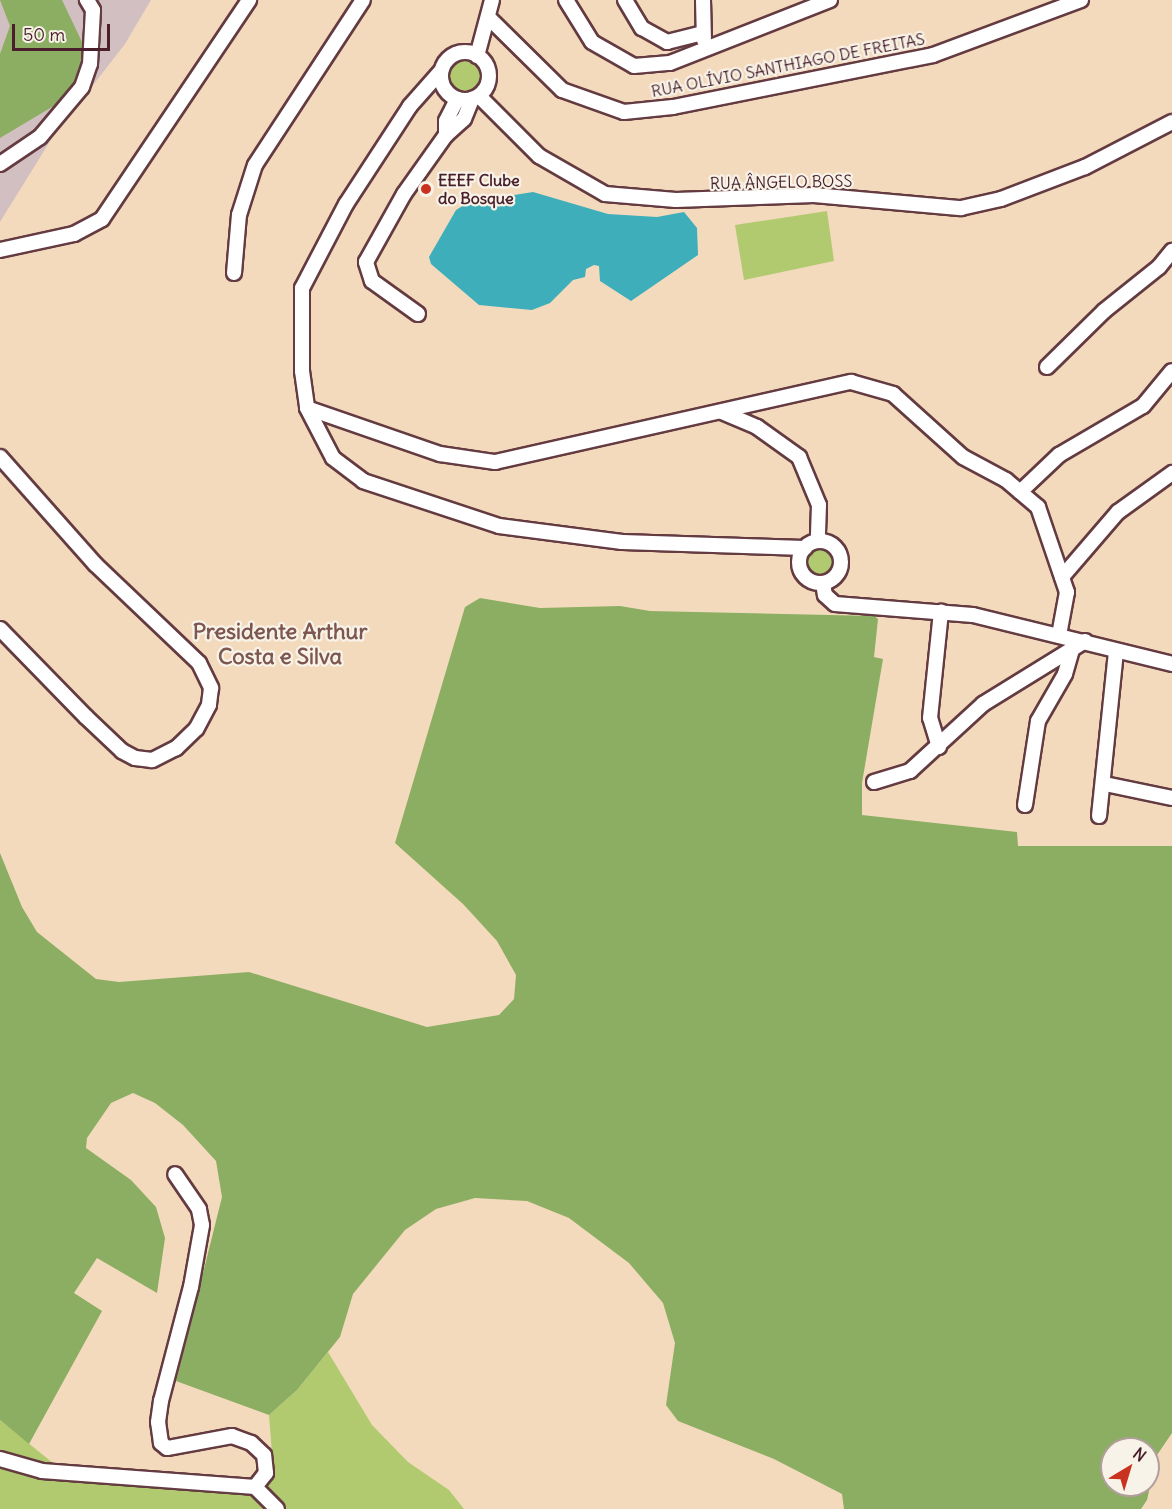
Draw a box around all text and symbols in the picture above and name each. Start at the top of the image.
scale bar [15,12,112,50]
text: 50 m [23,23,65,46]
street label: RUA OLÍVIO SANTHIAGO DE FREITAS [650,29,926,101]
place label: EEEF Clube do Bosque [438,170,520,208]
street label: RUA ÂNGELO BOSS [710,171,852,193]
marker: EEEF Clube do Bosque [419,182,433,196]
district label: Presidente Arthur Costa e Silva [193,618,367,670]
north arrow [1100,1437,1160,1497]
text: N [1129,1443,1150,1466]

